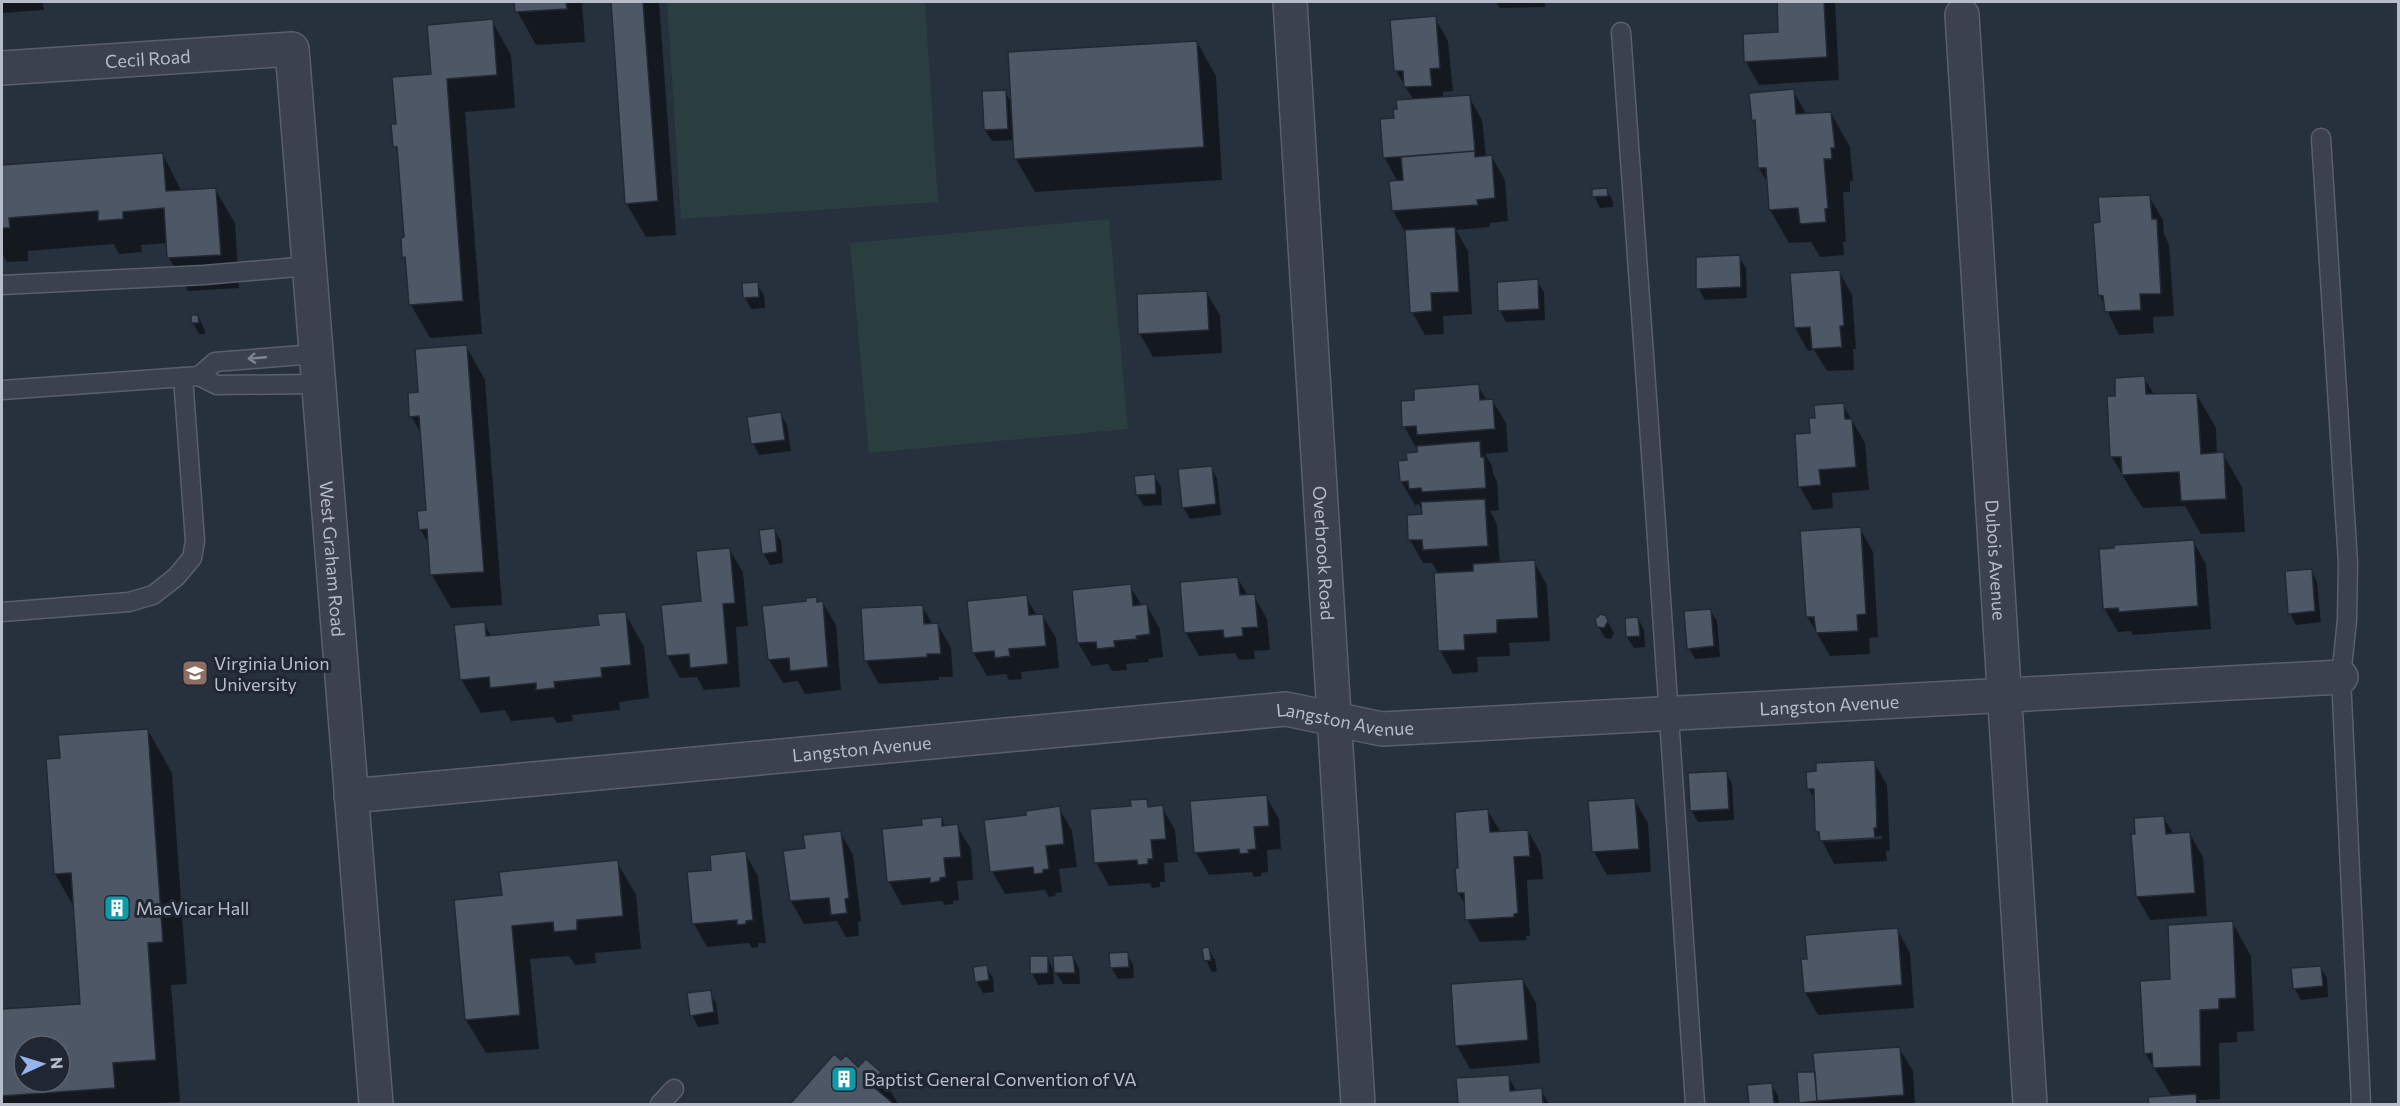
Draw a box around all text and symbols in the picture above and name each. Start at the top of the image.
street label: Cecil Road [104,45,191,72]
one-way arrow [247,353,267,364]
street label: West Graham Road [315,480,350,638]
street label: Overbrook Road [1309,485,1339,621]
street label: Dubois Avenue [1981,499,2011,621]
place label: Virginia Union University [214,652,330,695]
school or university icon: Virginia Union University [180,658,210,688]
street label: Langston Avenue [1759,690,1900,720]
street label: Langston Avenue [1275,698,1414,740]
street label: Langston Avenue [791,731,932,766]
building icon: MacVicar Hall [102,893,132,923]
place label: MacVicar Hall [136,897,249,919]
north arrow [12,1034,72,1094]
text: N [48,1056,67,1070]
building icon: Baptist General Convention of VA [829,1064,859,1094]
place label: Baptist General Convention of VA [864,1068,1137,1090]

